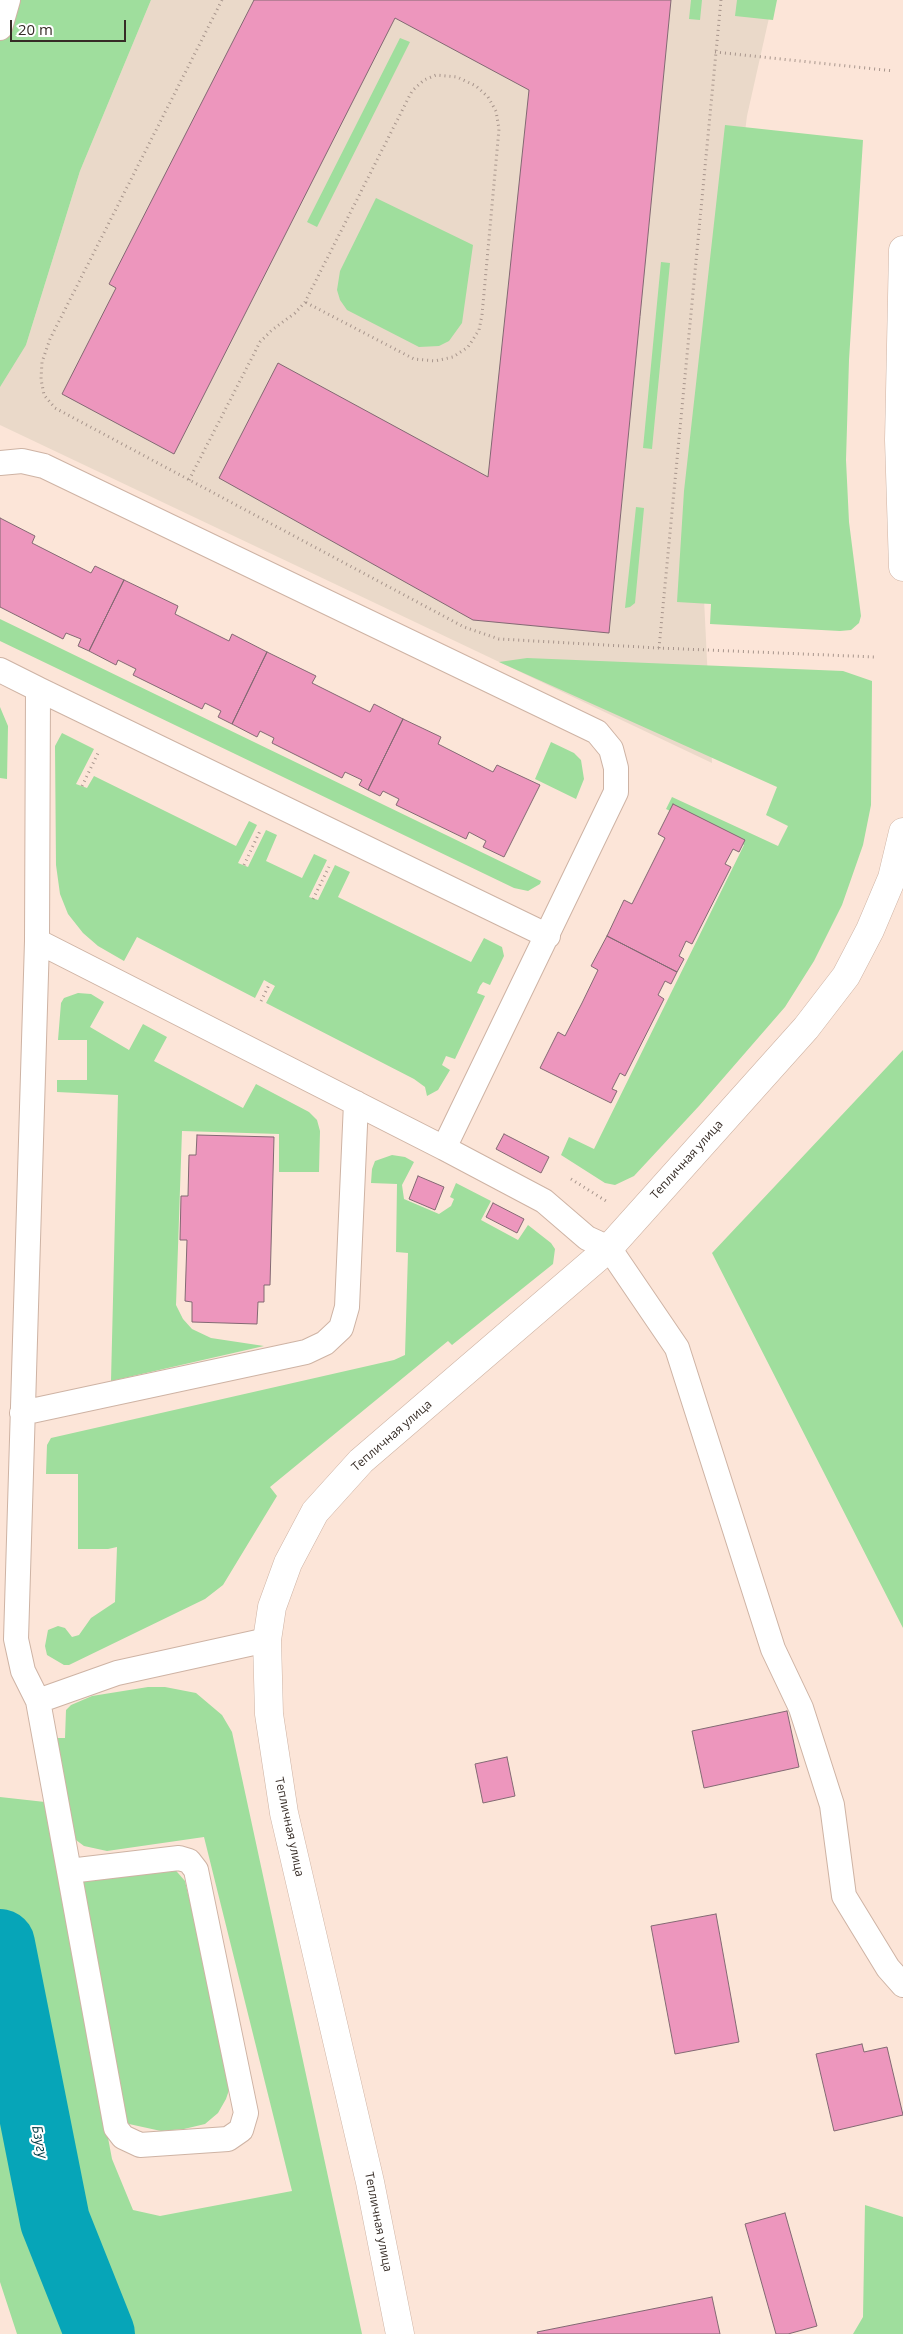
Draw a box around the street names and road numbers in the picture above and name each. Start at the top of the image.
street label: Тепличная улица [648,1118,726,1202]
street label: Тепличная улица [349,1397,435,1475]
street label: Тепличная улица [271,1776,307,1878]
street label: Тепличная улица [361,2171,395,2273]

